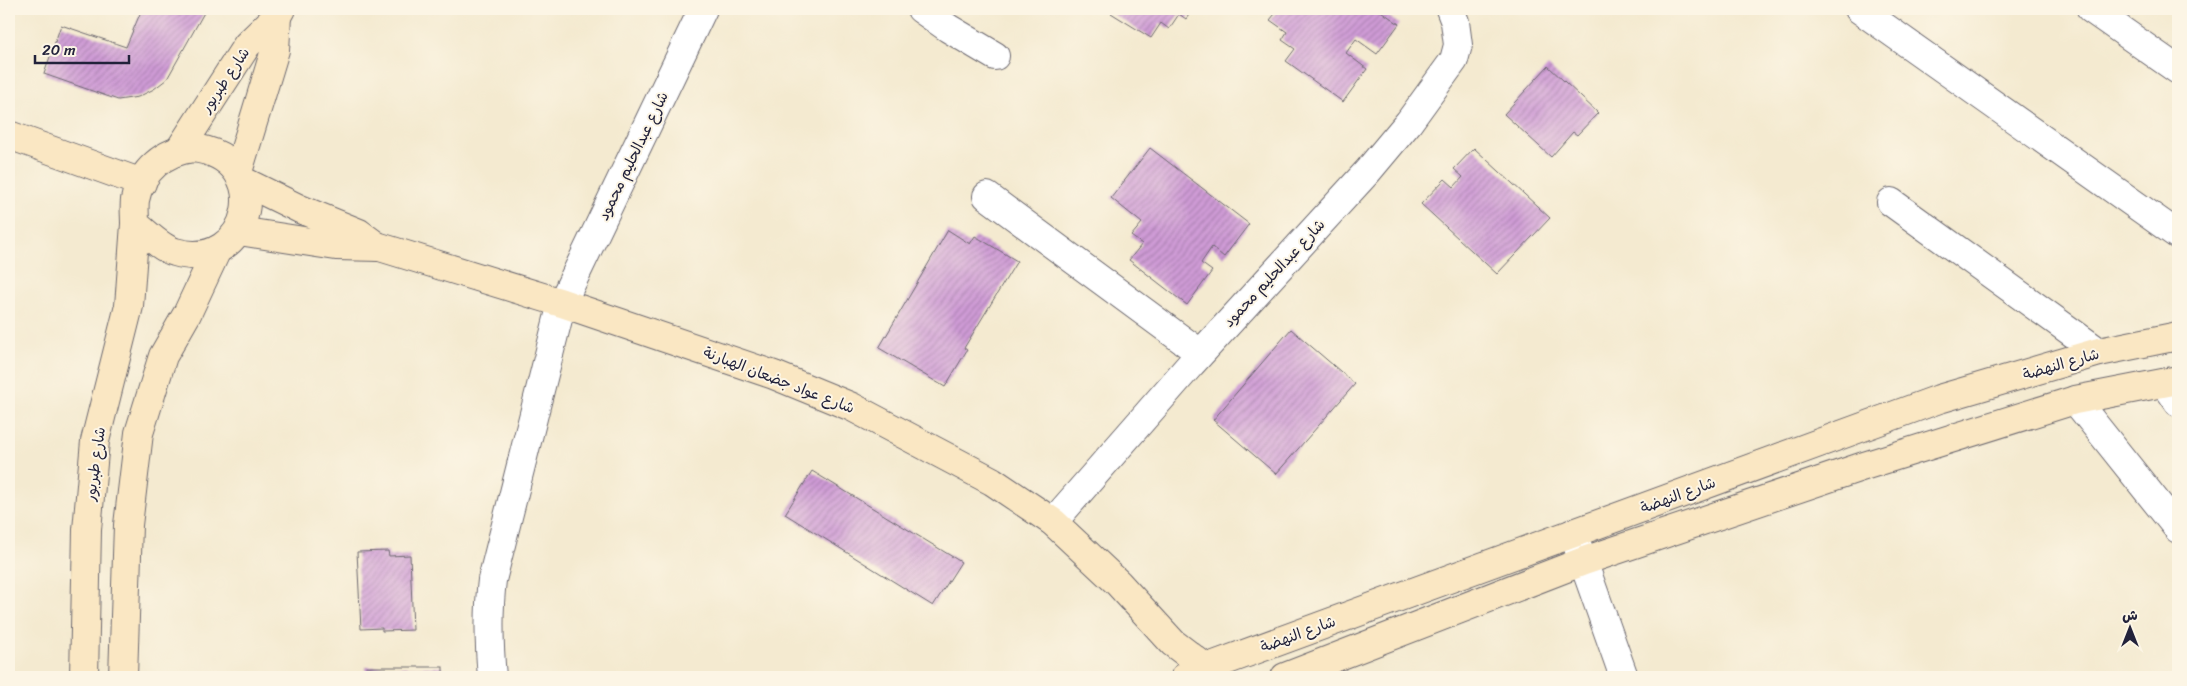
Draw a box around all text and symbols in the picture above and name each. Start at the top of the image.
scale bar [35,32,129,64]
text: 20 m [42,37,76,63]
street label: شارع طبربور [193,42,257,119]
street label: شارع عبدالحليم محمود [590,87,676,225]
street label: شارع عبدالحليم محمود [1216,213,1332,333]
street label: شارع عواد جضعان الهبارنة [699,339,859,421]
street label: شارع النهضة [2020,341,2102,387]
street label: شارع طبربور [77,425,113,504]
street label: شارع النهضة [1637,469,1719,521]
text: ش [2122,603,2138,628]
north arrow [2104,604,2154,654]
street label: شارع النهضة [1257,608,1339,660]

